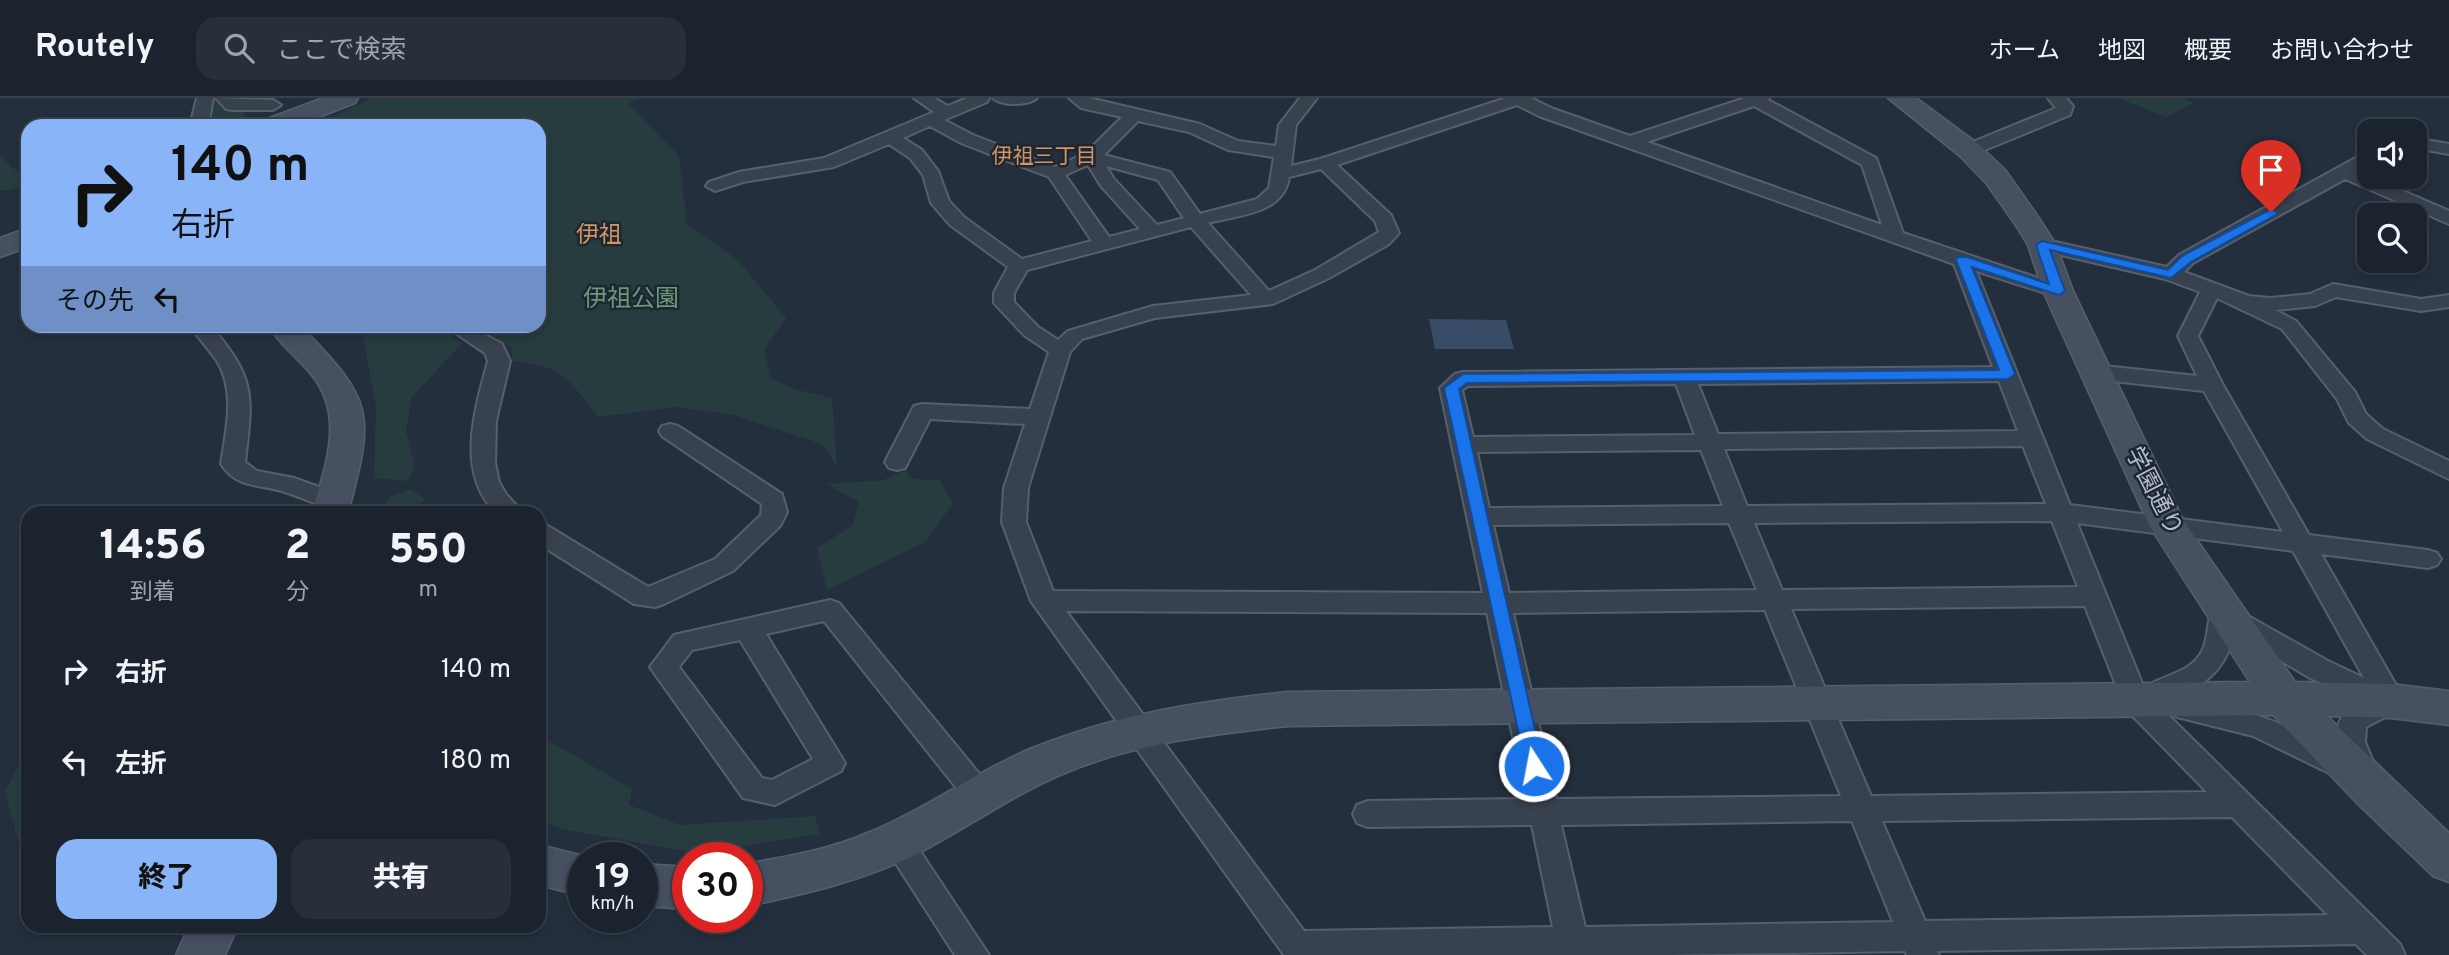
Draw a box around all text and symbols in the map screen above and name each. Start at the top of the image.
search box [196,17,686,80]
text: Routely [35,27,154,69]
icon: search [220,29,258,67]
text: ここで検索 [276,35,407,68]
text: ホーム [1989,37,2060,67]
text: 地図 [2098,37,2146,67]
text: 概要 [2184,37,2232,67]
text: お問い合わせ [2270,37,2414,67]
map controls [2357,119,2427,273]
button: sound [2357,119,2427,189]
text: 140 m [171,137,310,199]
pin [2241,140,2301,212]
district label: 伊祖三丁目 [992,144,1097,171]
icon: right [56,147,147,238]
icon: arrive [2252,151,2290,189]
button: search [2357,203,2427,273]
text: 右折 [171,207,235,247]
district label: 伊祖 [576,222,622,251]
icon: left [148,280,186,318]
park label: 伊祖公園 [583,285,679,315]
text: その先 [56,286,134,319]
street label: 学園通り [2118,442,2188,542]
text: 14:56 [99,521,206,574]
text: 2 [285,521,310,574]
text: 550 [389,525,468,578]
text: m [418,576,438,605]
text: 到着 [130,579,176,608]
text: 分 [286,579,309,608]
icon: right [56,652,94,690]
text: 140 m [441,654,511,687]
text: 右折 [115,658,167,691]
position arrow [1497,729,1571,803]
icon: left [56,743,94,781]
text: 180 m [441,745,511,778]
text: 左折 [115,749,167,782]
button: 終了 [56,839,277,919]
button: 共有 [291,839,511,919]
speed limit sign: 30 [672,842,763,933]
text: 19 [595,856,630,900]
text: km/h [591,893,634,916]

